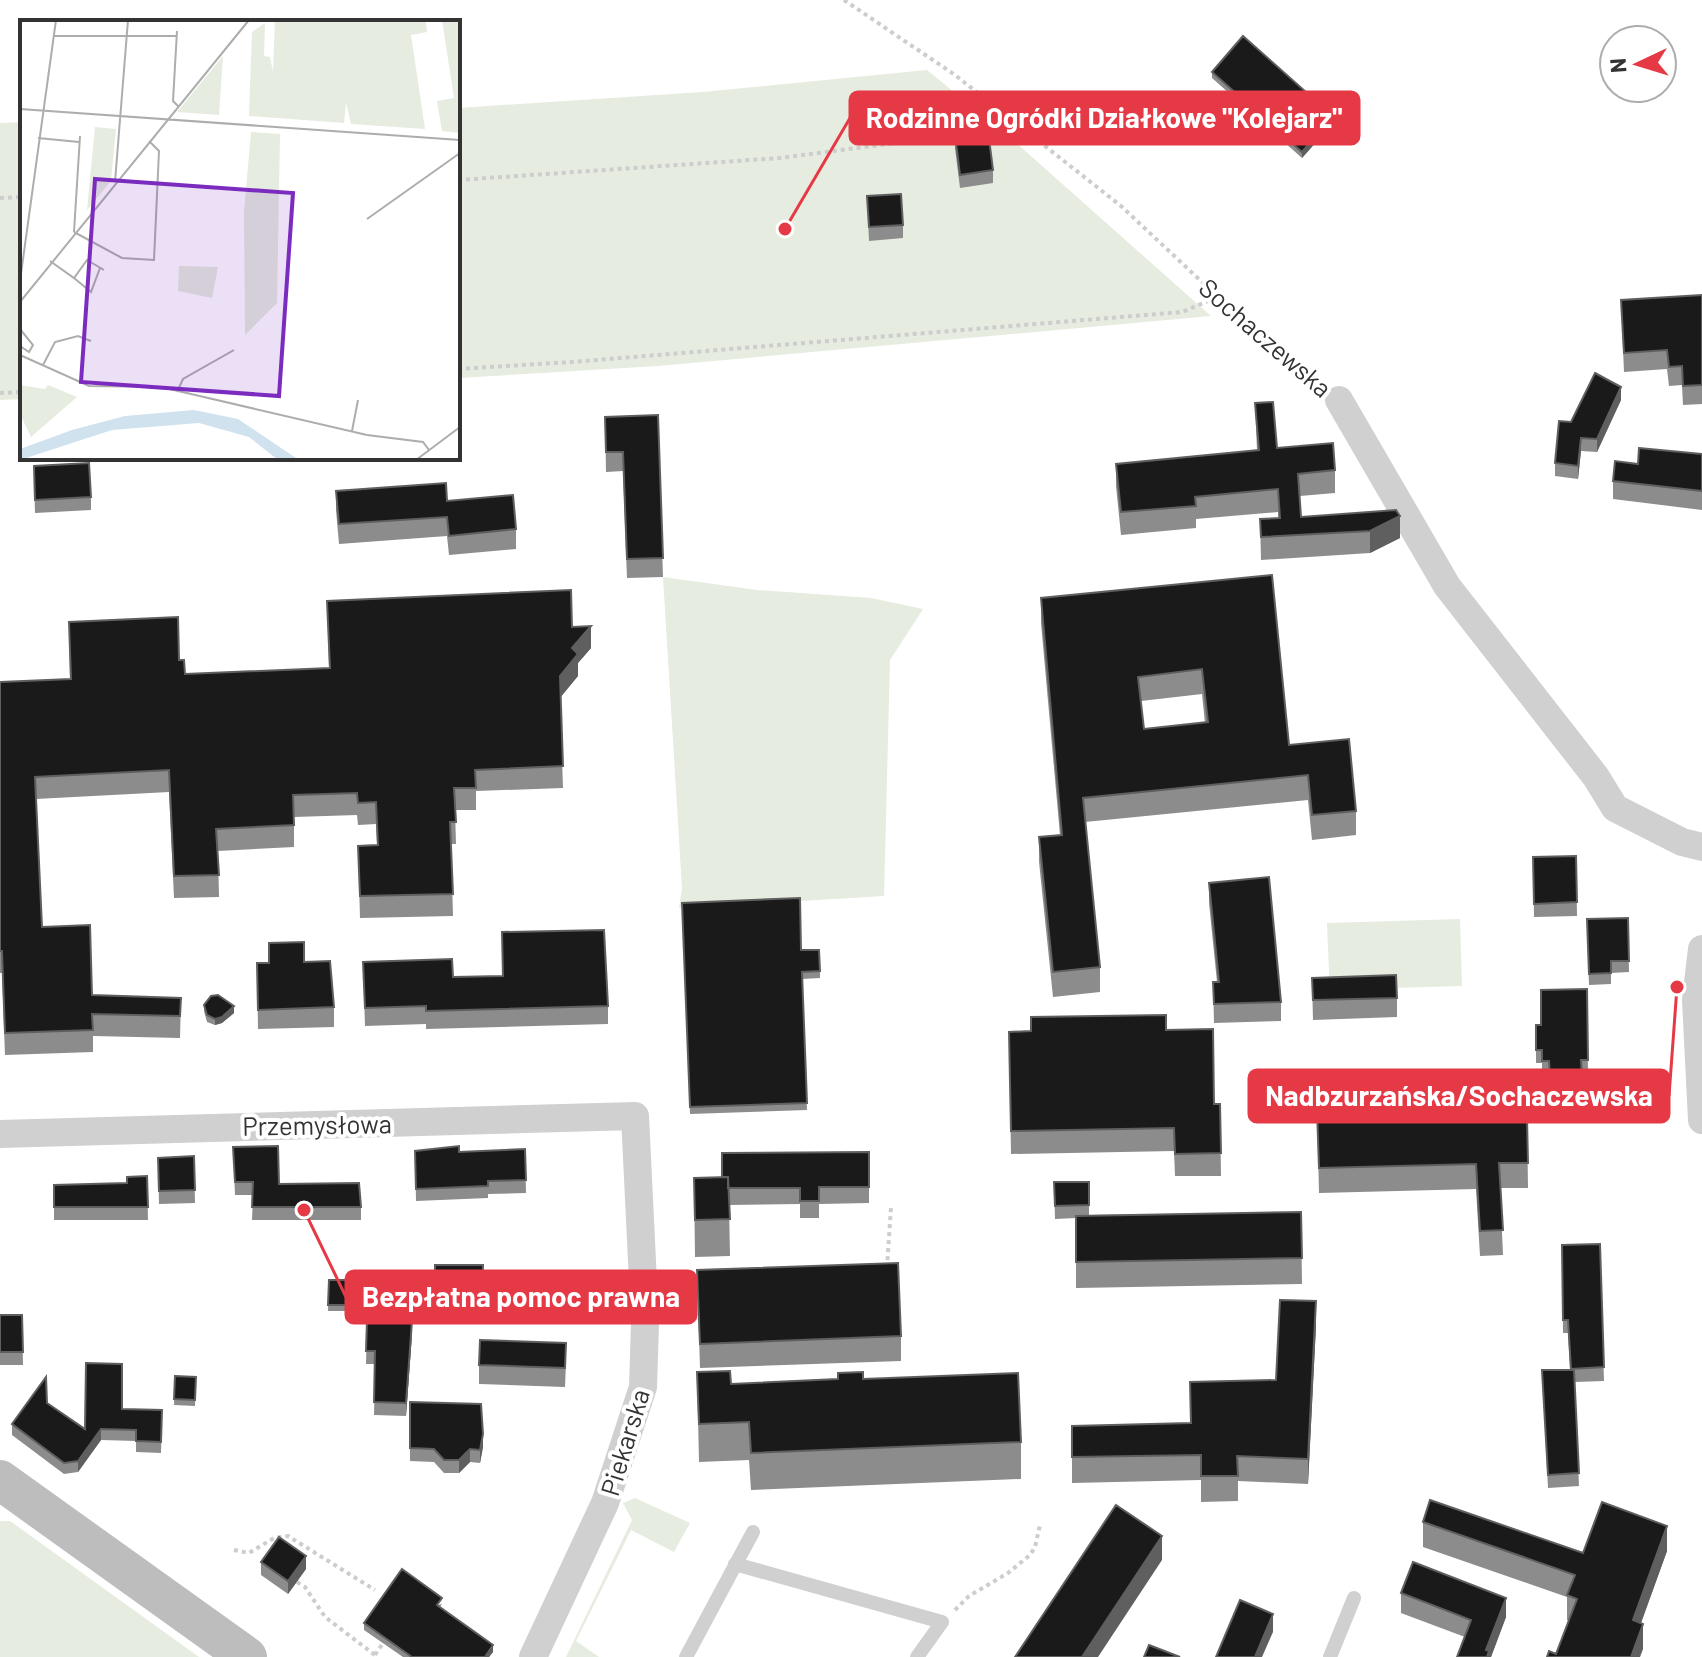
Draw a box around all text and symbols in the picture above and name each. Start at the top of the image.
inset map [20,20,460,460]
north arrow [1598,24,1678,104]
text: N [1604,57,1631,74]
callout: Rodzinne Ogródki Działkowe "Kolejarz" [850,92,1359,144]
text: Rodzinne Ogródki Działkowe "Kolejarz" [866,100,1342,134]
street label: Sochaczewska [1193,271,1339,403]
callout: Nadbzurzańska/Sochaczewska [1249,1070,1669,1122]
text: Nadbzurzańska/Sochaczewska [1265,1078,1653,1112]
street label: Przemysłowa [242,1107,392,1141]
callout: Bezpłatna pomoc prawna [346,1271,696,1323]
text: Bezpłatna pomoc prawna [362,1279,680,1313]
street label: Piekarska [593,1385,655,1499]

